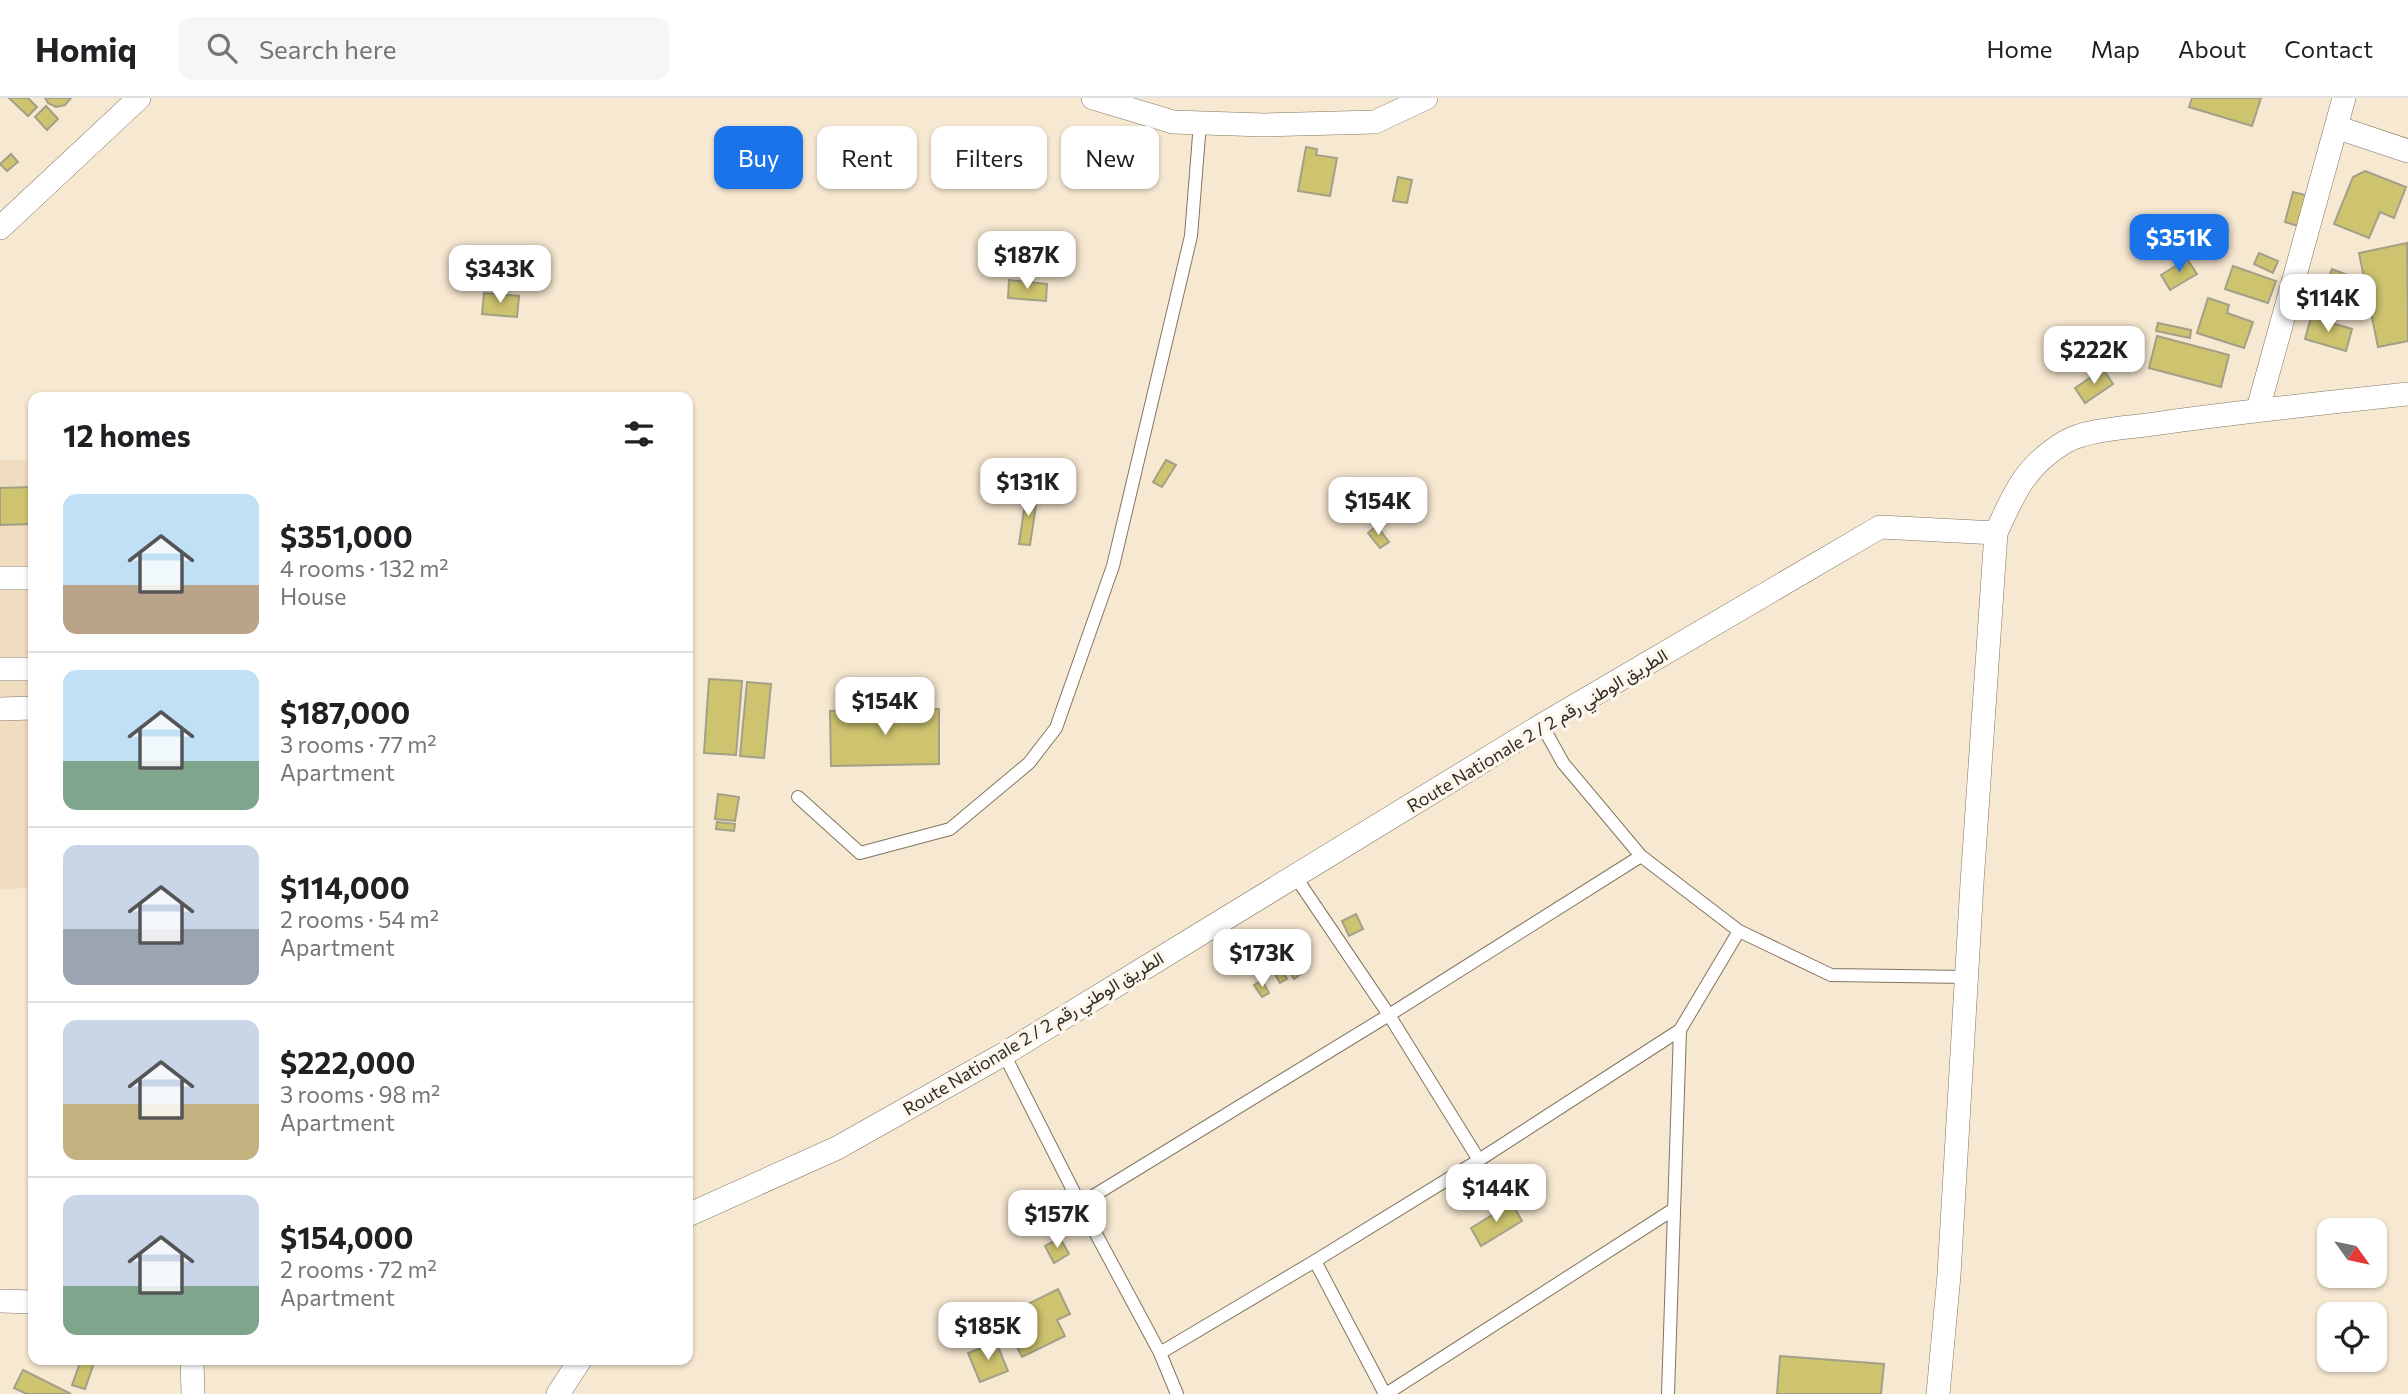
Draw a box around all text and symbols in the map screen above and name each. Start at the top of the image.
search box [179,17,669,80]
text: Homiq [35,28,137,69]
icon: search [203,29,241,67]
text: Search here [259,33,396,64]
text: Home [1987,34,2053,63]
text: Map [2091,34,2140,63]
text: About [2178,34,2246,63]
text: Contact [2284,34,2373,63]
chip: Buy [714,126,803,189]
chip: Rent [817,126,917,189]
chip: Filters [931,126,1047,189]
chip: New [1061,126,1159,189]
pin: $351K [2130,214,2228,274]
text: $351K [2146,223,2212,251]
pin: $187K [978,232,1076,291]
text: $187K [994,240,1060,268]
pin: $343K [451,246,549,305]
text: $343K [465,254,535,282]
pin: $114K [2279,274,2377,334]
text: $114K [2296,283,2360,311]
pin: $222K [2045,327,2143,386]
text: $222K [2060,335,2128,363]
icon: filters [620,415,658,453]
text: 12 homes [63,416,191,453]
pin: $131K [979,458,1077,518]
text: $131K [996,467,1060,495]
pin: $154K [1329,478,1427,537]
text: $154K [1344,486,1412,514]
text: $351,000 [280,517,413,554]
icon: home [119,522,203,606]
text: 4 rooms · 132 m² [280,554,449,582]
text: House [280,582,346,610]
street label: Route Nationale 2 / الطريق الوطني رقم 2 [1403,643,1674,821]
pin: $154K [836,678,934,737]
text: $154K [851,686,919,714]
text: $187,000 [280,693,410,730]
icon: home [119,698,203,782]
text: 3 rooms · 77 m² [280,730,437,758]
text: Apartment [280,758,395,786]
text: $114,000 [280,868,410,905]
icon: home [119,873,203,957]
text: 2 rooms · 54 m² [280,905,439,933]
pin: $173K [1213,930,1311,989]
text: Apartment [280,933,395,961]
text: $173K [1229,938,1295,966]
street label: Route Nationale 2 / الطريق الوطني رقم 2 [899,946,1170,1124]
text: $222,000 [280,1043,415,1080]
icon: home [119,1048,203,1132]
text: 3 rooms · 98 m² [280,1080,440,1108]
text: Apartment [280,1108,395,1136]
pin: $144K [1447,1164,1545,1224]
text: $144K [1462,1173,1530,1201]
pin: $157K [1008,1190,1106,1250]
text: $157K [1024,1199,1090,1227]
text: $154,000 [280,1218,413,1255]
north arrow [2317,1218,2387,1288]
map controls [2317,1218,2387,1372]
icon: home [119,1223,203,1307]
text: 2 rooms · 72 m² [280,1255,437,1283]
text: Apartment [280,1283,395,1311]
pin: $185K [939,1302,1037,1362]
button: locate [2317,1302,2387,1372]
text: $185K [954,1311,1022,1339]

